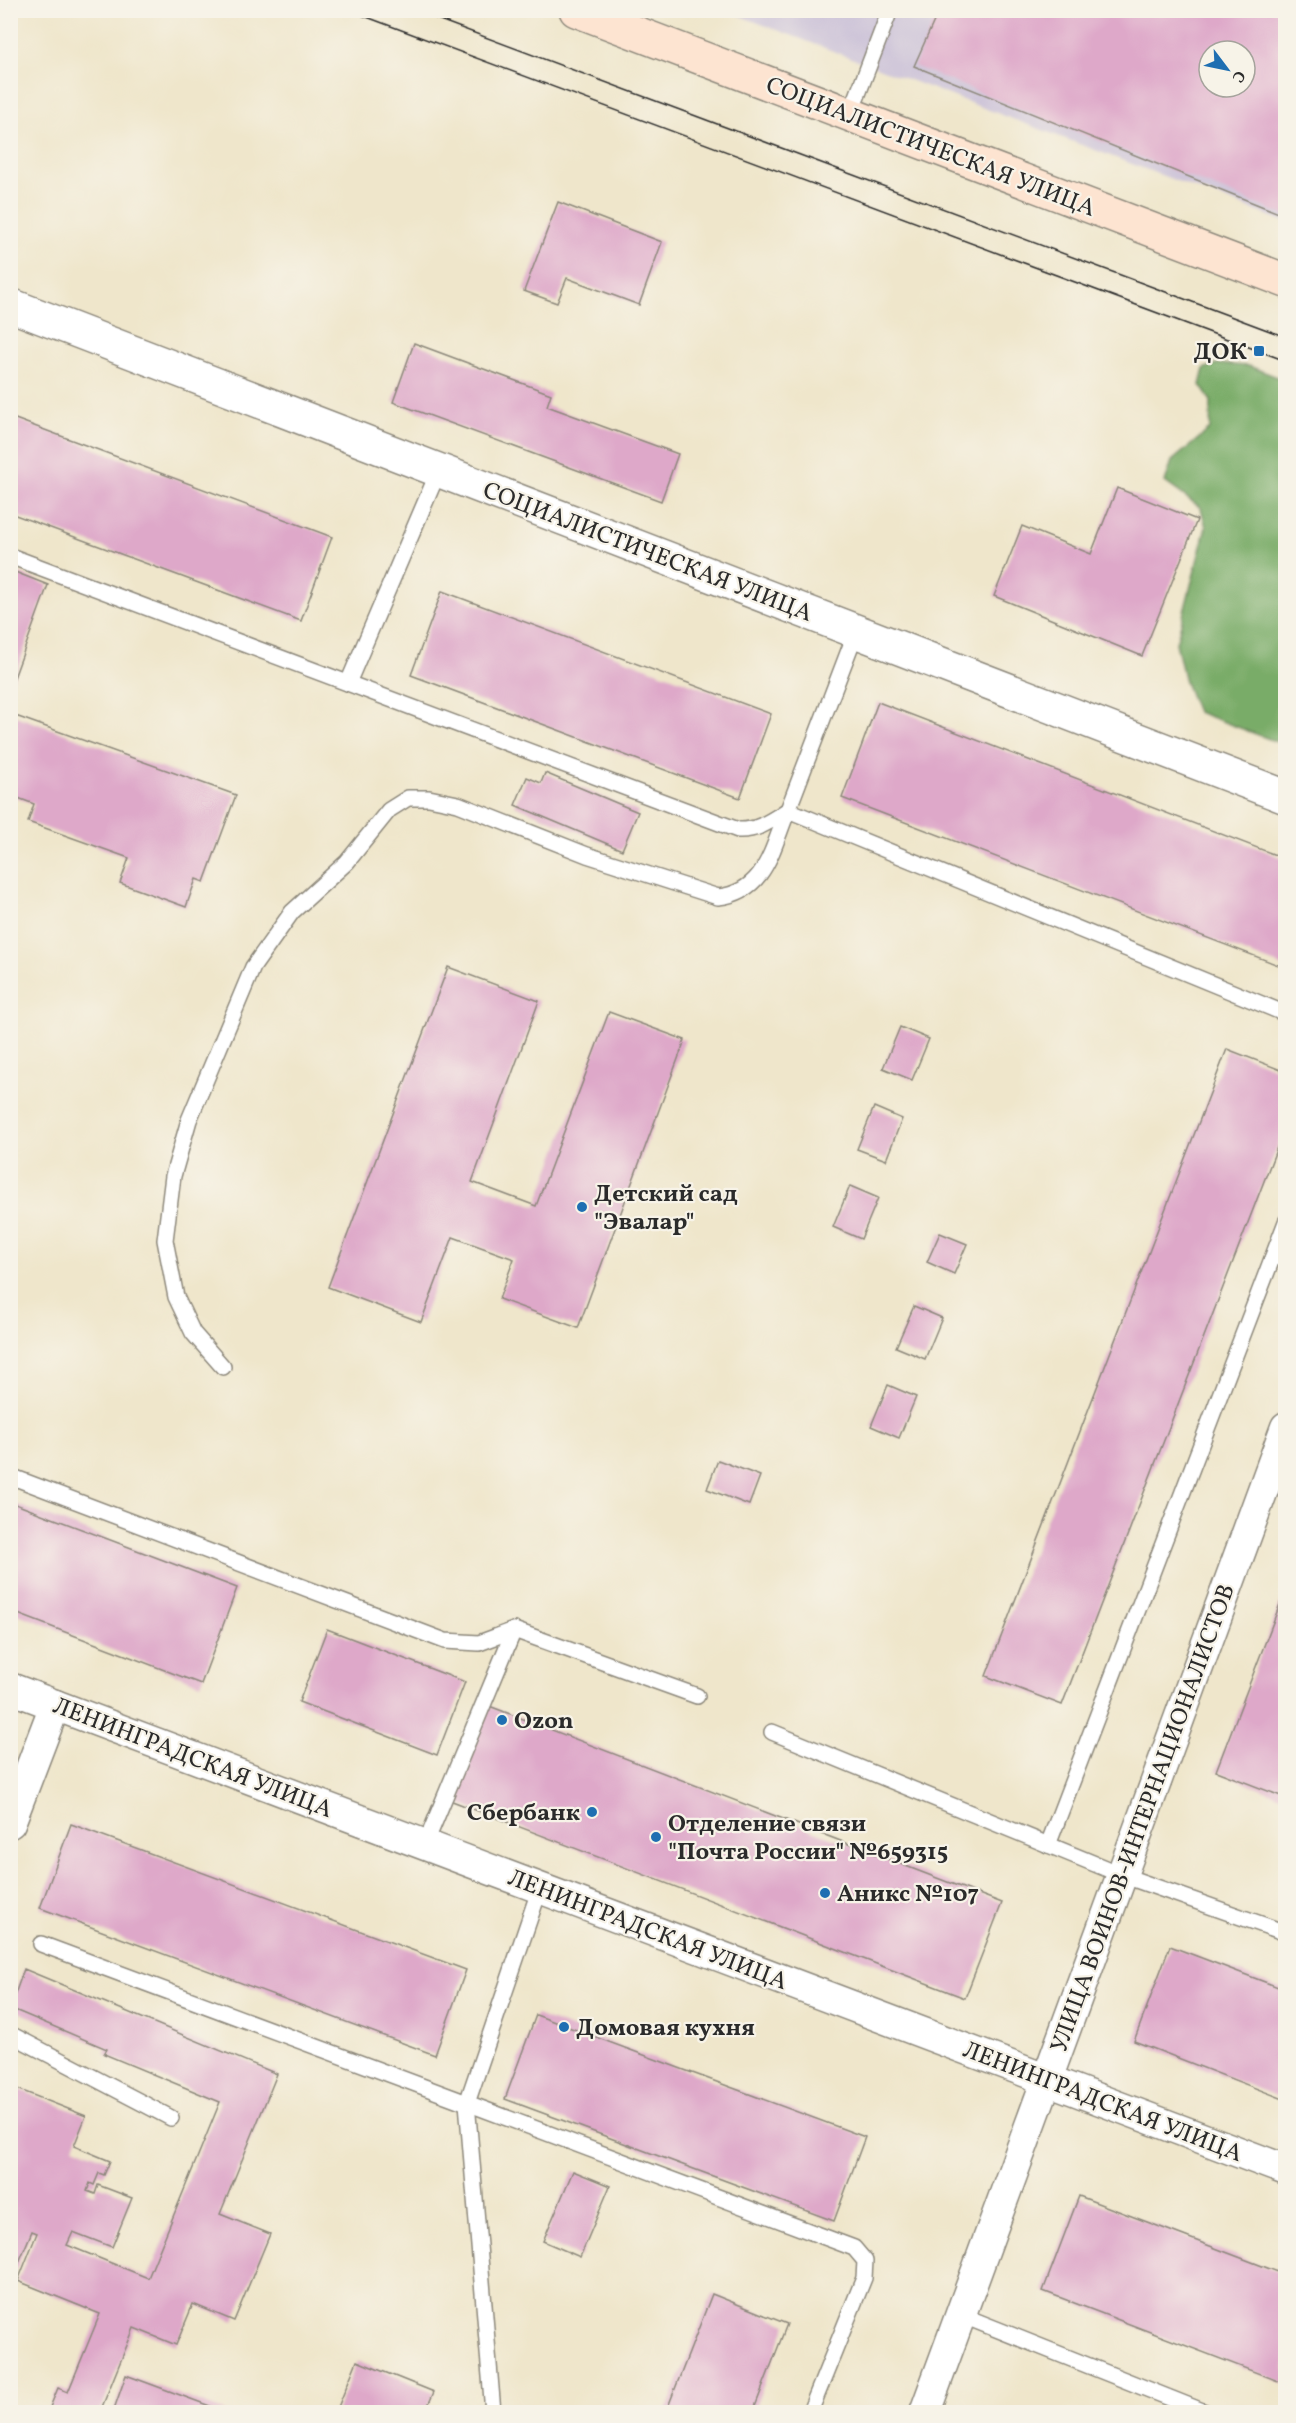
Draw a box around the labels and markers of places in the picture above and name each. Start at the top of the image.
place label: ДОК [1193,336,1247,370]
marker: ДОК [1252,344,1266,358]
place label: Детский сад "Эвалар" [594,1178,738,1240]
marker: Детский сад "Эвалар" [575,1200,589,1214]
place label: Ozon [514,1705,574,1739]
marker: Ozon [495,1713,509,1727]
place label: Сбербанк [467,1797,580,1831]
marker: Сбербанк [585,1805,599,1819]
place label: Отделение связи "Почта России" №659315 [668,1808,948,1870]
marker: Отделение связи "Почта России" №659315 [649,1830,663,1844]
place label: Аникс №107 [837,1878,979,1912]
marker: Аникс №107 [818,1886,832,1900]
place label: Домовая кухня [576,2012,755,2046]
marker: Домовая кухня [557,2020,571,2034]

